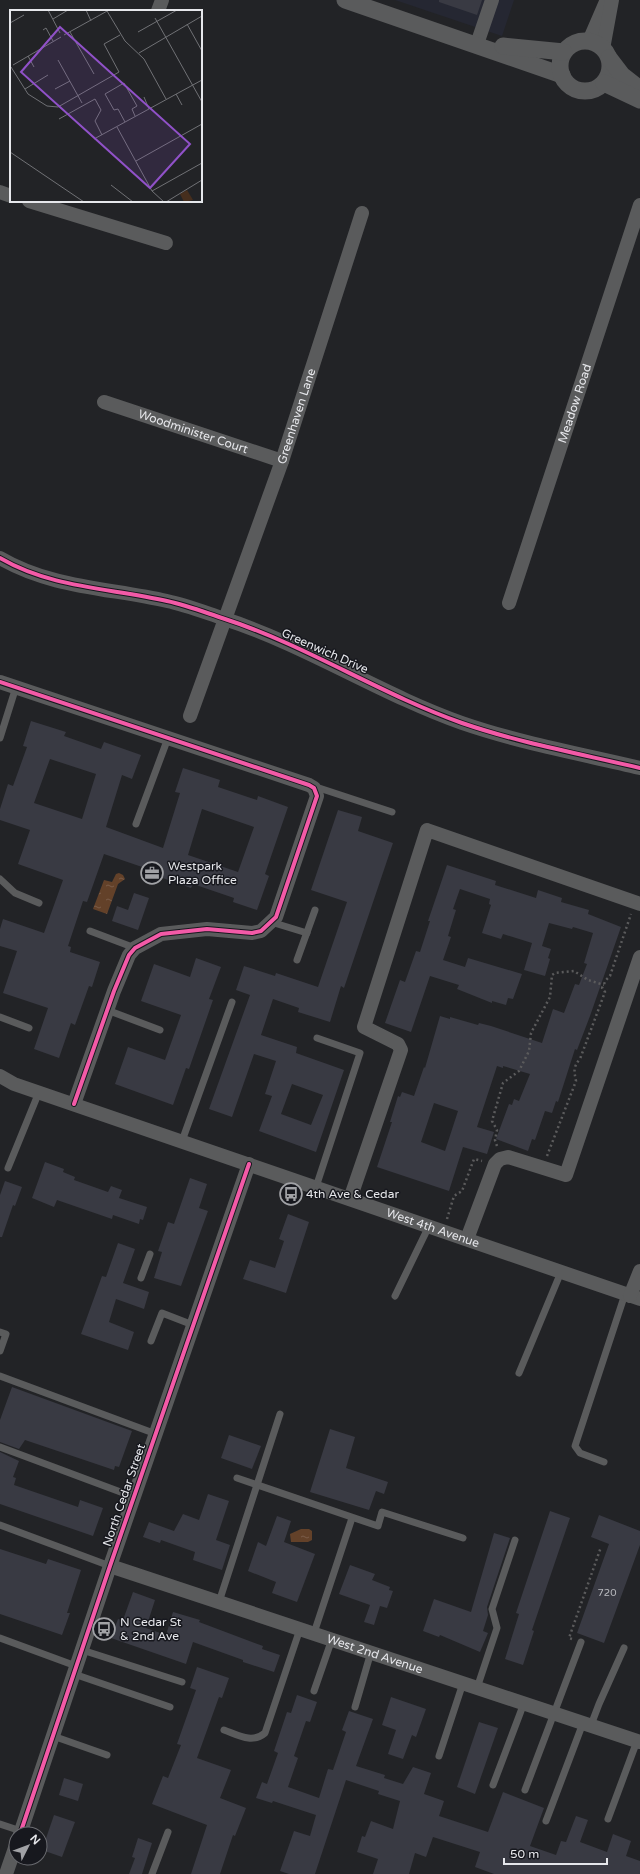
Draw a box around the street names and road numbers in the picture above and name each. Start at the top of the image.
street label: Meadow Road [555,362,594,445]
street label: Greenhaven Lane [274,367,318,466]
street label: Woodminister Court [137,407,250,456]
street label: Greenwich Drive [280,626,371,676]
street label: West 4th Avenue [385,1205,481,1250]
street label: North Cedar Street [100,1441,148,1548]
street label: West 2nd Avenue [325,1631,425,1676]

